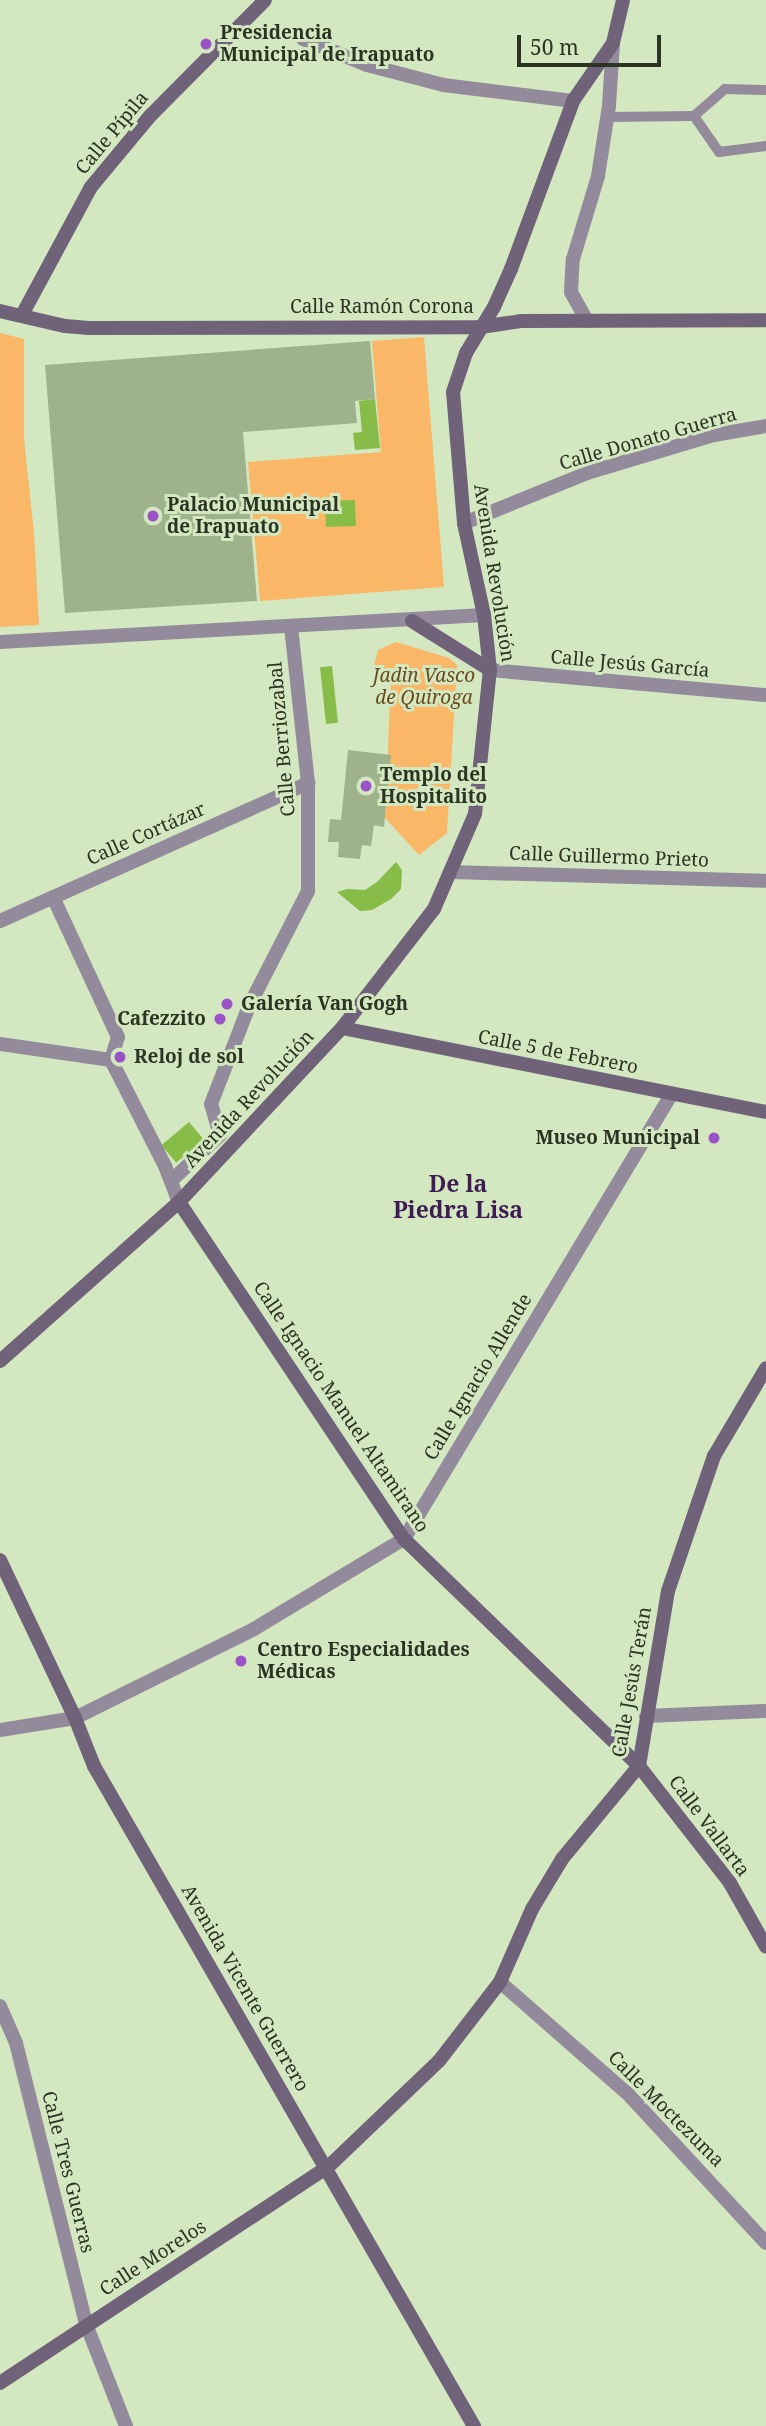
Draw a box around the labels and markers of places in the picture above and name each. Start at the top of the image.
place label: Presidencia Municipal de Irapuato [220,22,435,66]
marker: Presidencia Municipal de Irapuato [198,36,214,52]
place label: Palacio Municipal de Irapuato [167,494,339,538]
marker: Palacio Municipal de Irapuato [145,508,161,524]
place label: Templo del Hospitalito [380,764,487,808]
marker: Templo del Hospitalito [358,778,374,794]
place label: Galería Van Gogh [241,993,408,1015]
marker: Galería Van Gogh [219,996,235,1012]
place label: Cafezzito [117,1008,206,1030]
marker: Cafezzito [212,1011,228,1027]
place label: Reloj de sol [134,1046,244,1068]
marker: Reloj de sol [112,1049,128,1065]
place label: Museo Municipal [535,1127,700,1149]
marker: Museo Municipal [706,1130,722,1146]
place label: Centro Especialidades Médicas [257,1639,470,1683]
marker: Centro Especialidades Médicas [231,1651,251,1671]

